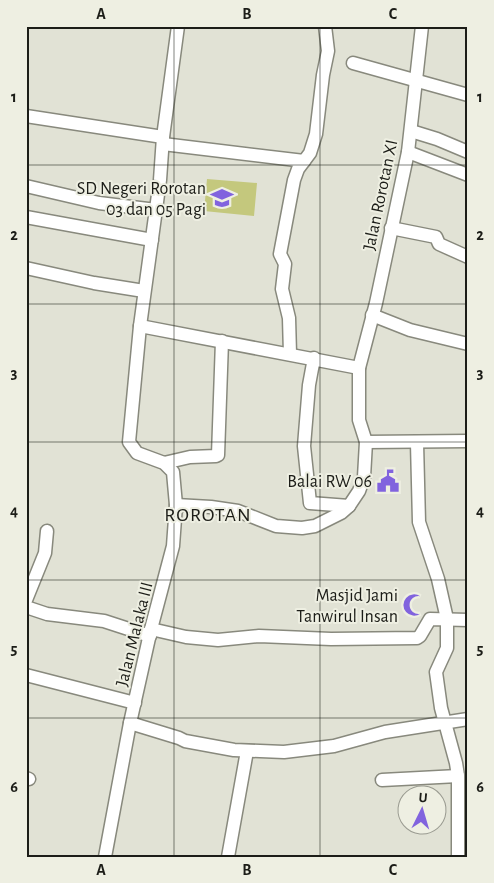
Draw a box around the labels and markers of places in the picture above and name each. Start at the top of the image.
place label: SD Negeri Rorotan 03 dan 05 Pagi [77,180,206,219]
school or university icon: SD Negeri Rorotan 03 dan 05 Pagi [209,185,235,211]
public building icon: Balai RW 06 [375,468,401,494]
place label: Balai RW 06 [287,473,372,491]
place label: Masjid Jami Tanwirul Insan [296,587,398,626]
mosque icon: Masjid Jami Tanwirul Insan [401,592,427,618]

